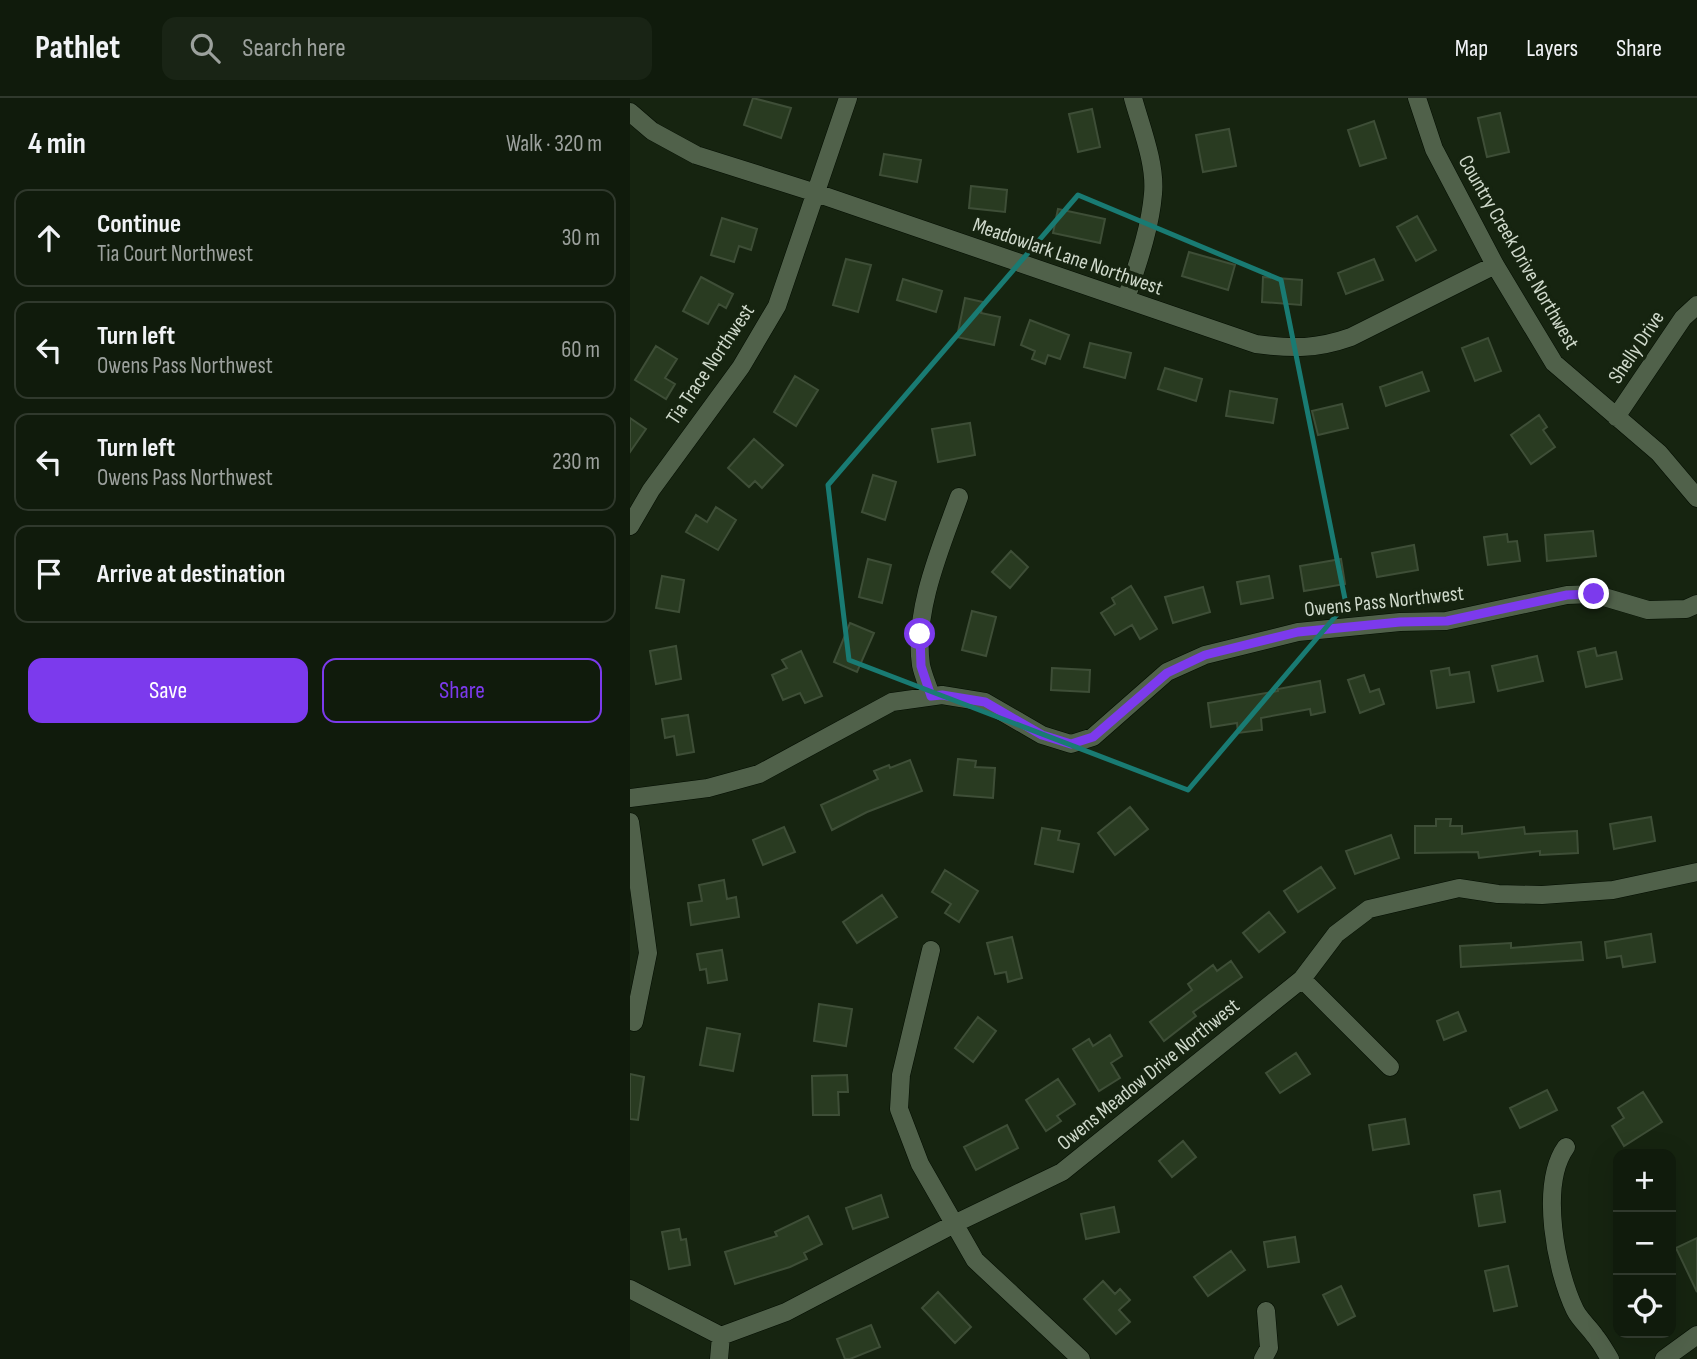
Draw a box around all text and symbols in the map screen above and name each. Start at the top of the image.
search box [162,17,652,80]
text: Pathlet [35,28,120,68]
icon: search [186,29,224,67]
text: Search here [242,33,346,64]
text: Map [1455,34,1488,63]
text: Layers [1526,34,1578,63]
text: Share [1616,34,1662,63]
text: 4 min [28,126,86,162]
text: Walk · 320 m [506,130,602,158]
street label: Country Creek Drive Northwest [1453,151,1584,354]
text: Continue [97,209,181,240]
street label: Meadowlark Lane Northwest [970,212,1166,301]
icon: ahead [30,219,68,257]
text: 30 m [562,224,600,252]
text: Tia Court Northwest [97,240,253,268]
street label: Tia Trace Northwest [661,299,760,429]
street label: Shelly Drive [1603,306,1670,388]
text: Turn left [97,321,175,352]
icon: left [30,331,68,369]
text: 60 m [561,336,600,364]
text: Owens Pass Northwest [97,352,273,380]
text: Turn left [97,433,175,464]
icon: left [30,443,68,481]
text: 230 m [552,448,600,476]
text: Owens Pass Northwest [97,464,273,492]
icon: arrive [30,555,68,593]
text: Arrive at destination [97,559,285,590]
route end [1578,578,1609,609]
street label: Owens Pass Northwest [1303,581,1465,622]
route start [904,618,935,649]
button: Save [28,658,308,723]
button: Share [322,658,602,723]
street label: Owens Meadow Drive Northwest [1052,993,1244,1156]
map controls [1613,1149,1676,1338]
button: + [1613,1149,1676,1212]
button: − [1613,1212,1676,1275]
button: locate [1613,1275,1676,1338]

